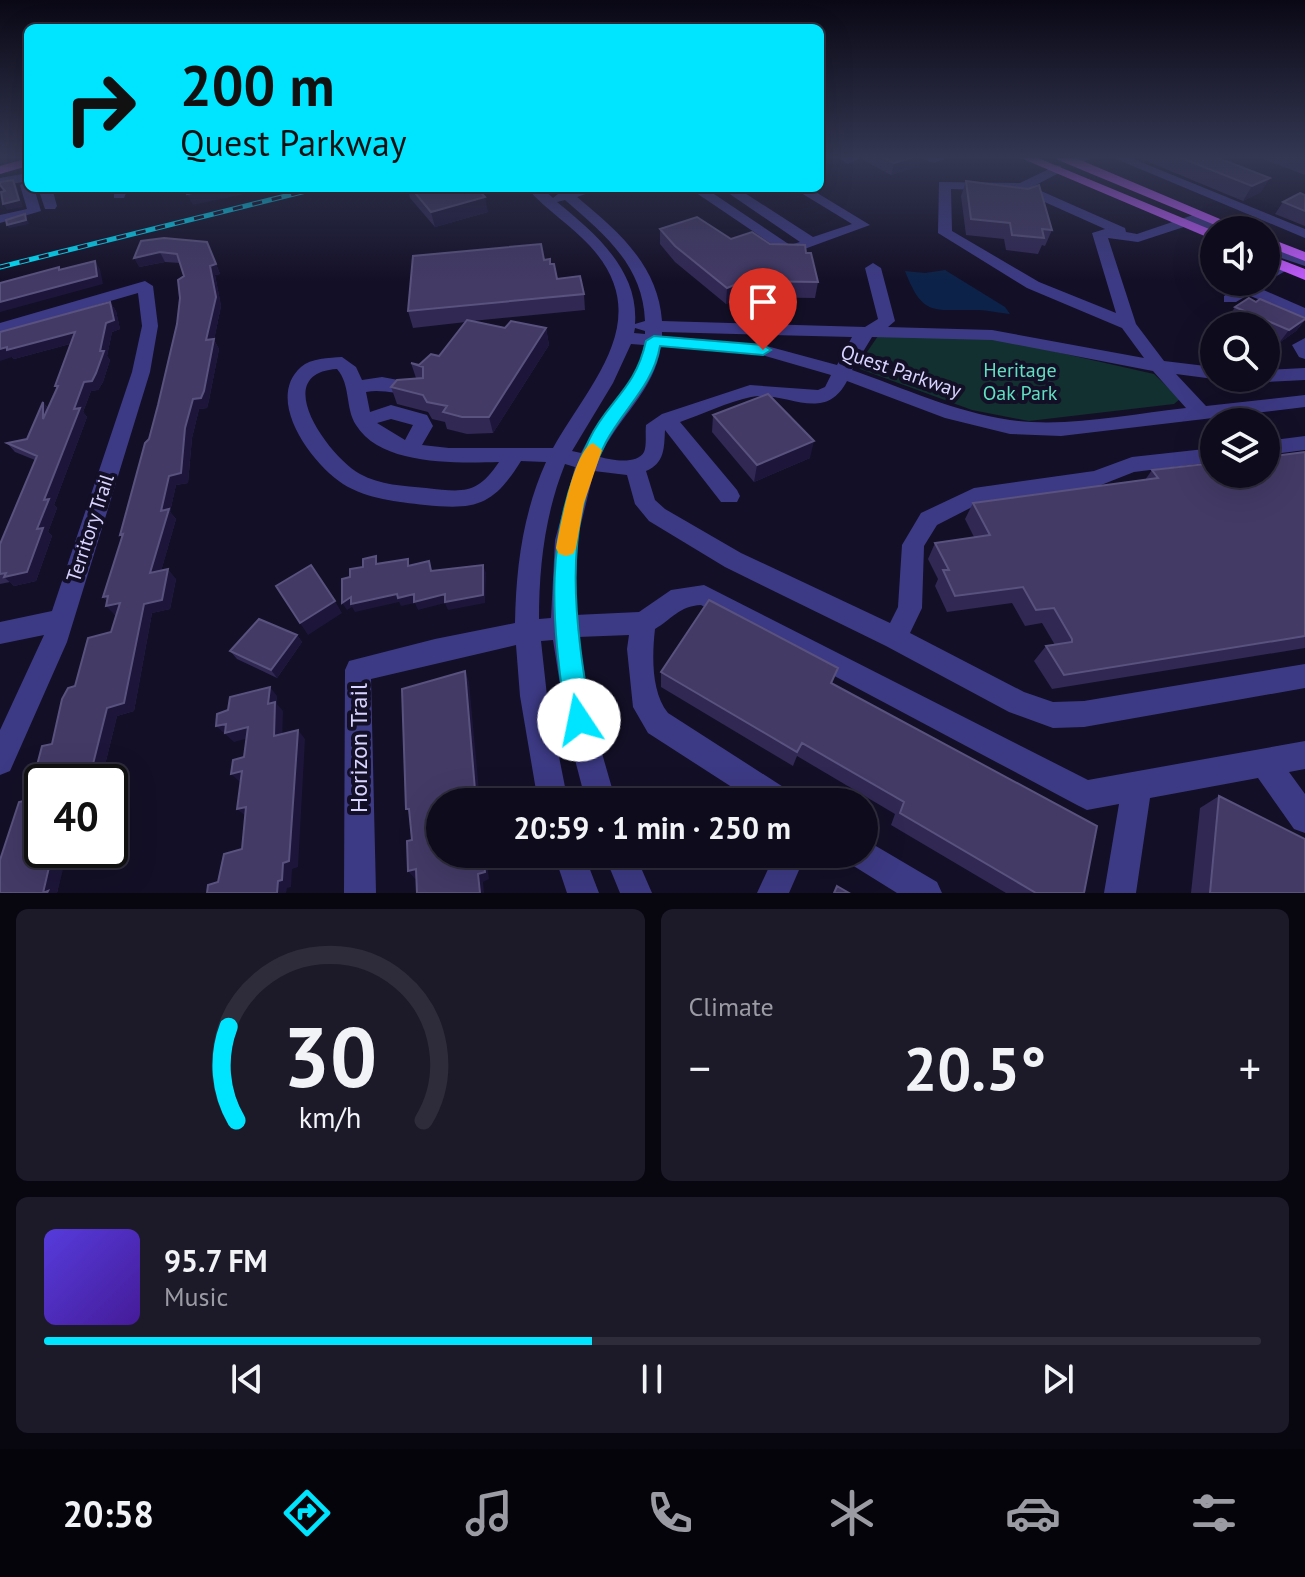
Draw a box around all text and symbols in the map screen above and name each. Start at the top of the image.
text: 200 m [180,49,335,121]
icon: right [48,56,152,160]
text: Quest Parkway [180,119,407,166]
map controls [1200,216,1280,488]
button: sound [1200,216,1280,296]
pin [729,268,797,350]
icon: arrive [741,280,785,324]
button: search [1200,312,1280,392]
street label: Quest Parkway [837,338,965,404]
park label: Heritage Oak Park [983,357,1058,406]
button: layers [1200,408,1280,488]
street label: Territory Trail [60,471,120,585]
position arrow [537,678,621,762]
street label: Horizon Trail [343,683,374,813]
speed limit sign: 40 [24,764,128,868]
text: 20:59 · 1 min · 250 m [513,808,791,847]
text: Climate [689,990,774,1023]
text: 30 [283,1002,377,1110]
text: 20.5° [903,1029,1046,1107]
text: − [689,1039,711,1096]
text: + [1239,1039,1261,1096]
text: km/h [299,1099,362,1136]
text: 95.7 FM [164,1241,268,1280]
text: Music [164,1280,228,1313]
icon: previous [225,1357,269,1401]
icon: pause [630,1357,674,1401]
icon: next [1036,1357,1080,1401]
icon: directions [279,1485,335,1541]
icon: music [461,1485,517,1541]
icon: phone [642,1485,698,1541]
icon: climate [824,1485,880,1541]
icon: car [1005,1485,1061,1541]
icon: filters [1186,1485,1242,1541]
text: 20:58 [63,1490,154,1537]

